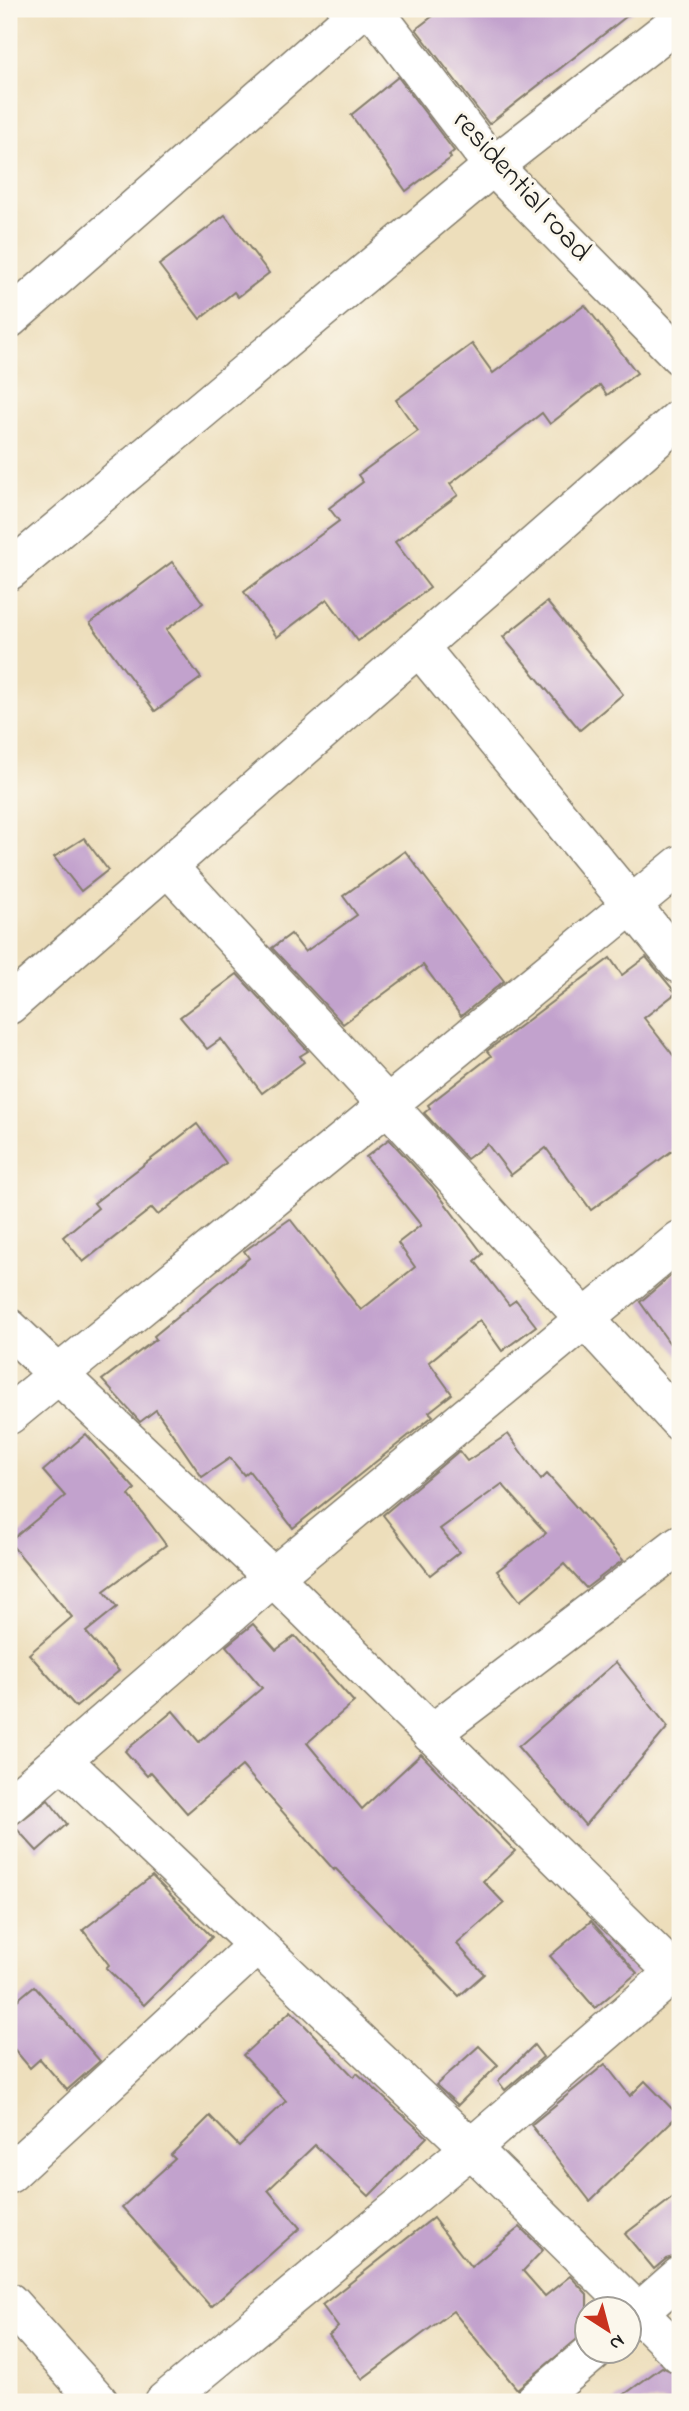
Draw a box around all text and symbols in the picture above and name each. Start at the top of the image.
street label: residential road [441,101,601,273]
north arrow [574,2296,644,2366]
text: N [603,2327,630,2357]

